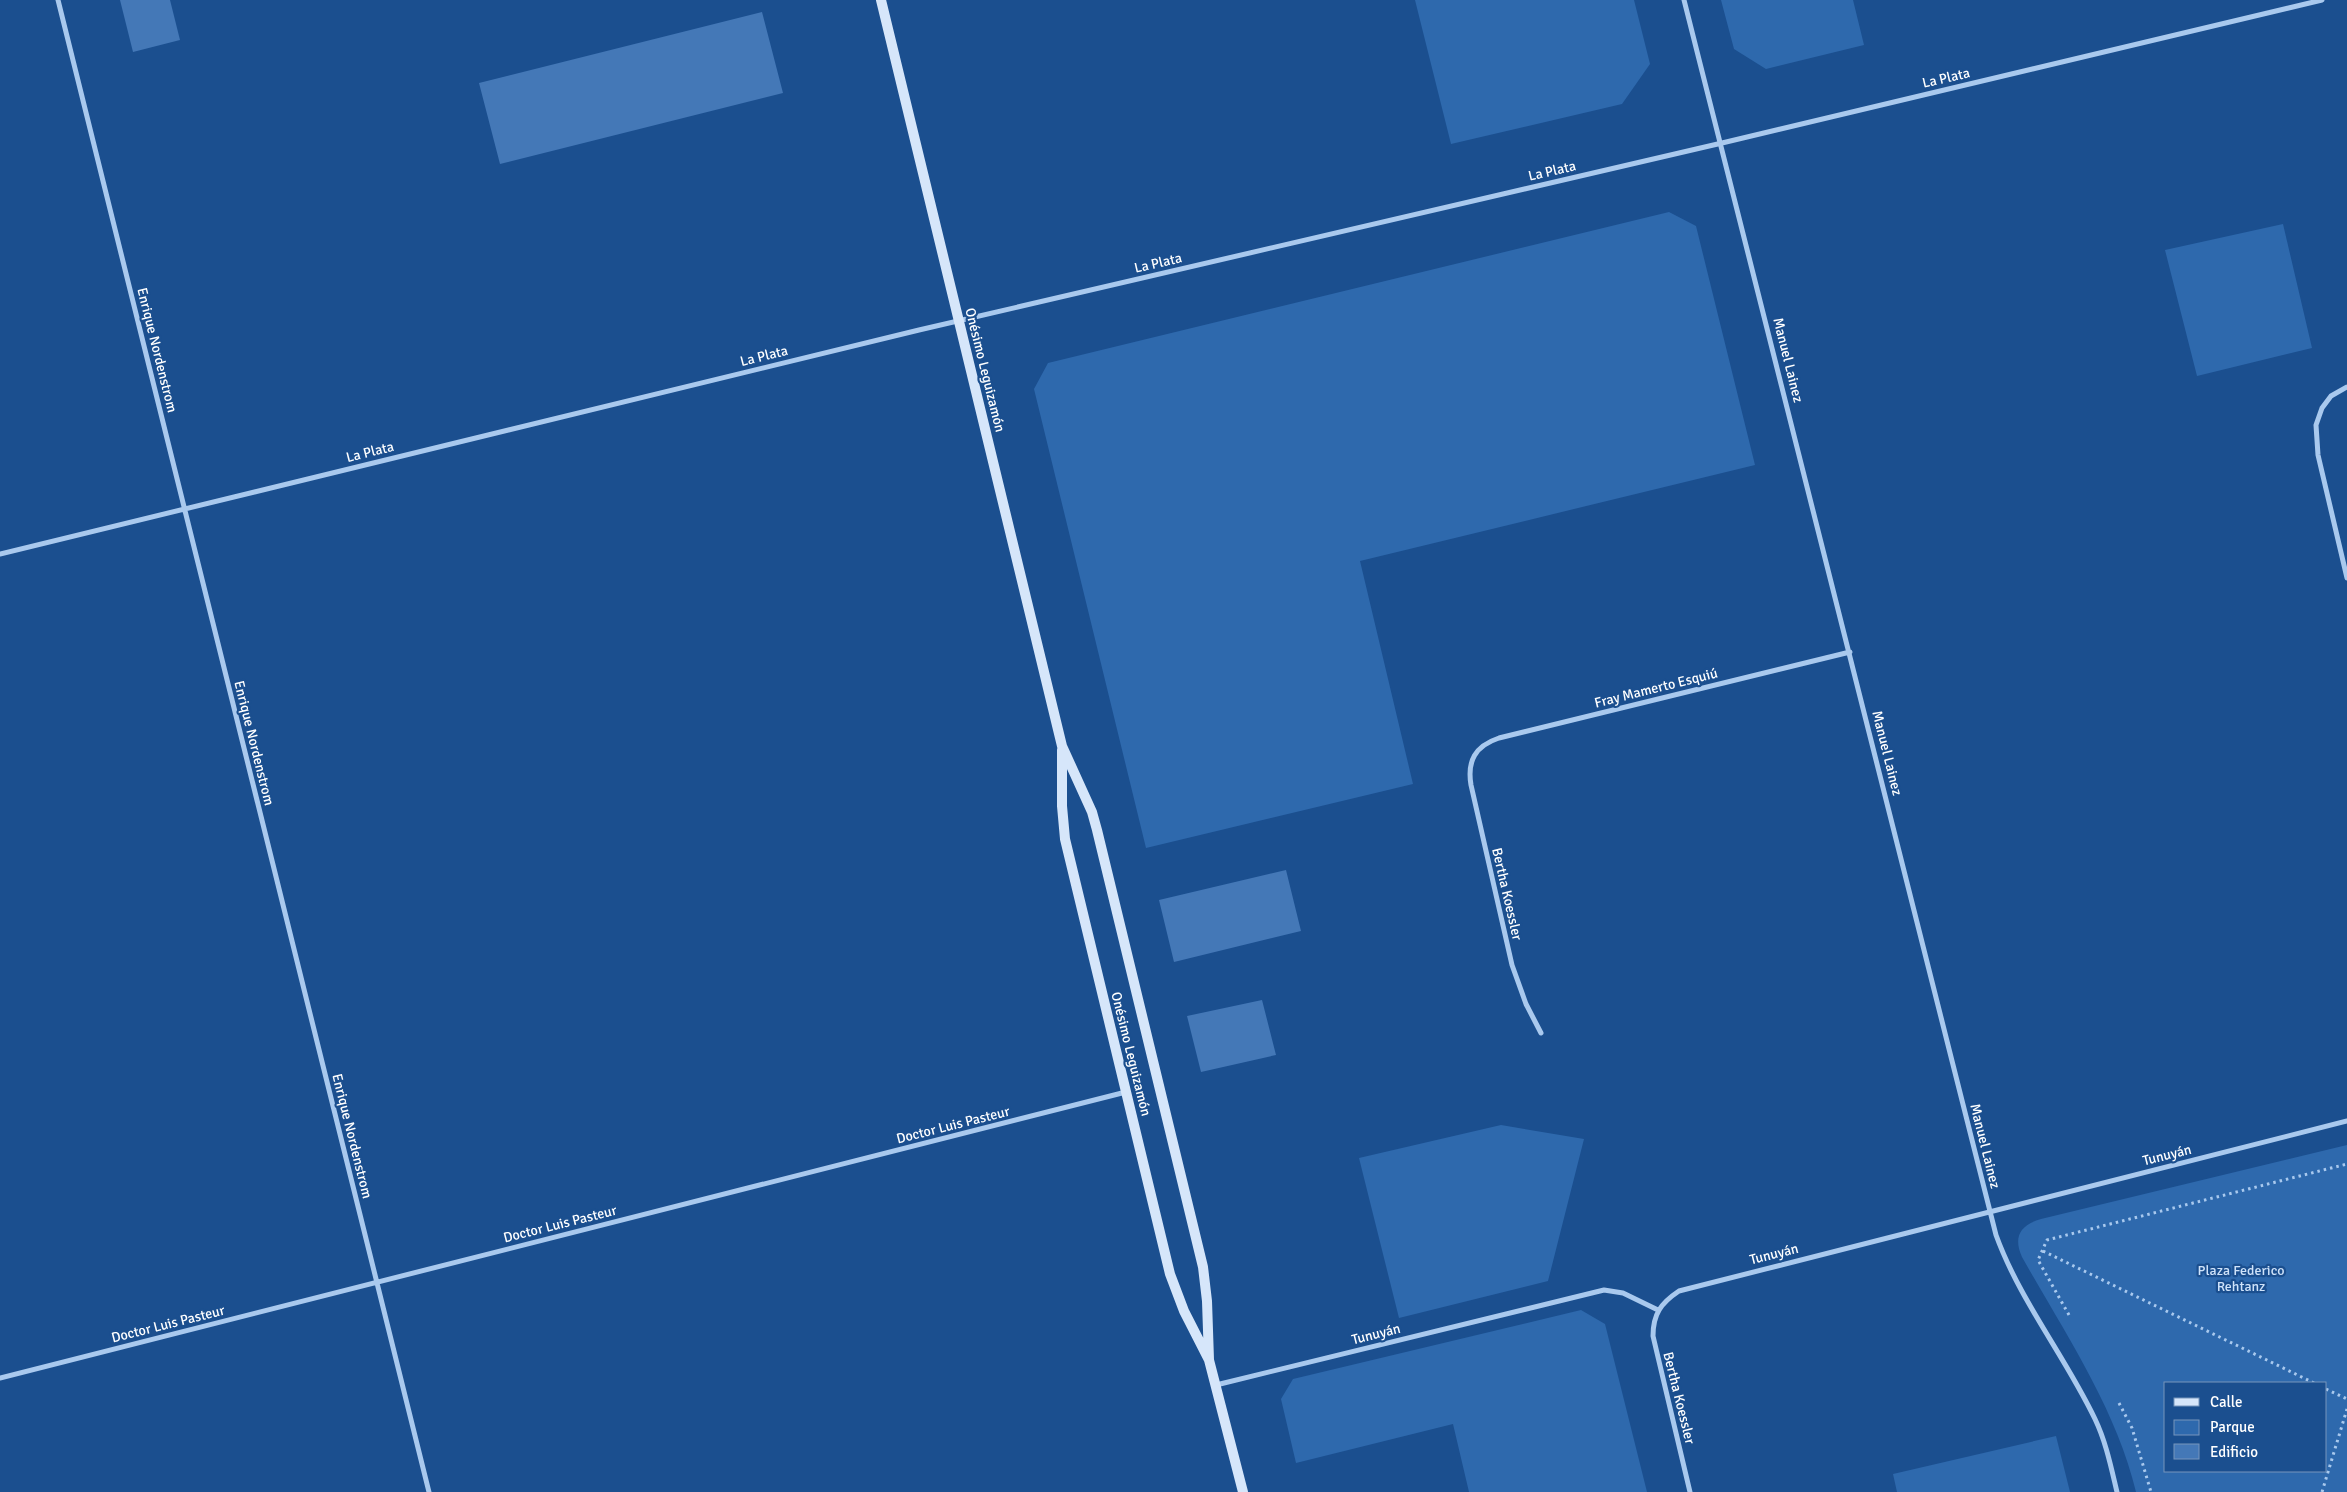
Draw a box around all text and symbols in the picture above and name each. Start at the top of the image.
street label: La Plata [1921,64,1971,92]
street label: La Plata [1527,157,1577,185]
street label: La Plata [1133,249,1183,277]
street label: Enrique Nordenstrom [133,286,181,414]
street label: Onésimo Leguizamón [961,306,1009,434]
street label: Manuel Lainez [1769,316,1807,404]
street label: La Plata [738,342,790,370]
street label: La Plata [344,438,396,466]
street label: Fray Mamerto Esquiú [1593,664,1719,712]
street label: Enrique Nordenstrom [230,679,278,807]
street label: Manuel Lainez [1868,709,1906,797]
street label: Bertha Koessler [1488,846,1526,943]
street label: Onésimo Leguizamón [1107,990,1155,1118]
street label: Enrique Nordenstrom [328,1072,376,1200]
street label: Doctor Luis Pasteur [895,1102,1012,1147]
street label: Manuel Lainez [1966,1102,2004,1190]
street label: Tunuyán [2141,1141,2193,1169]
street label: Doctor Luis Pasteur [502,1201,619,1246]
street label: Tunuyán [1748,1240,1800,1268]
park label: Plaza Federico Rehtanz [2198,1262,2284,1295]
street label: Doctor Luis Pasteur [110,1301,227,1346]
street label: Tunuyán [1350,1320,1402,1348]
street label: Bertha Koessler [1659,1350,1699,1447]
legend [2164,1382,2327,1472]
text: Calle [2210,1393,2243,1411]
text: Parque [2210,1418,2255,1436]
text: Edificio [2210,1443,2258,1461]

